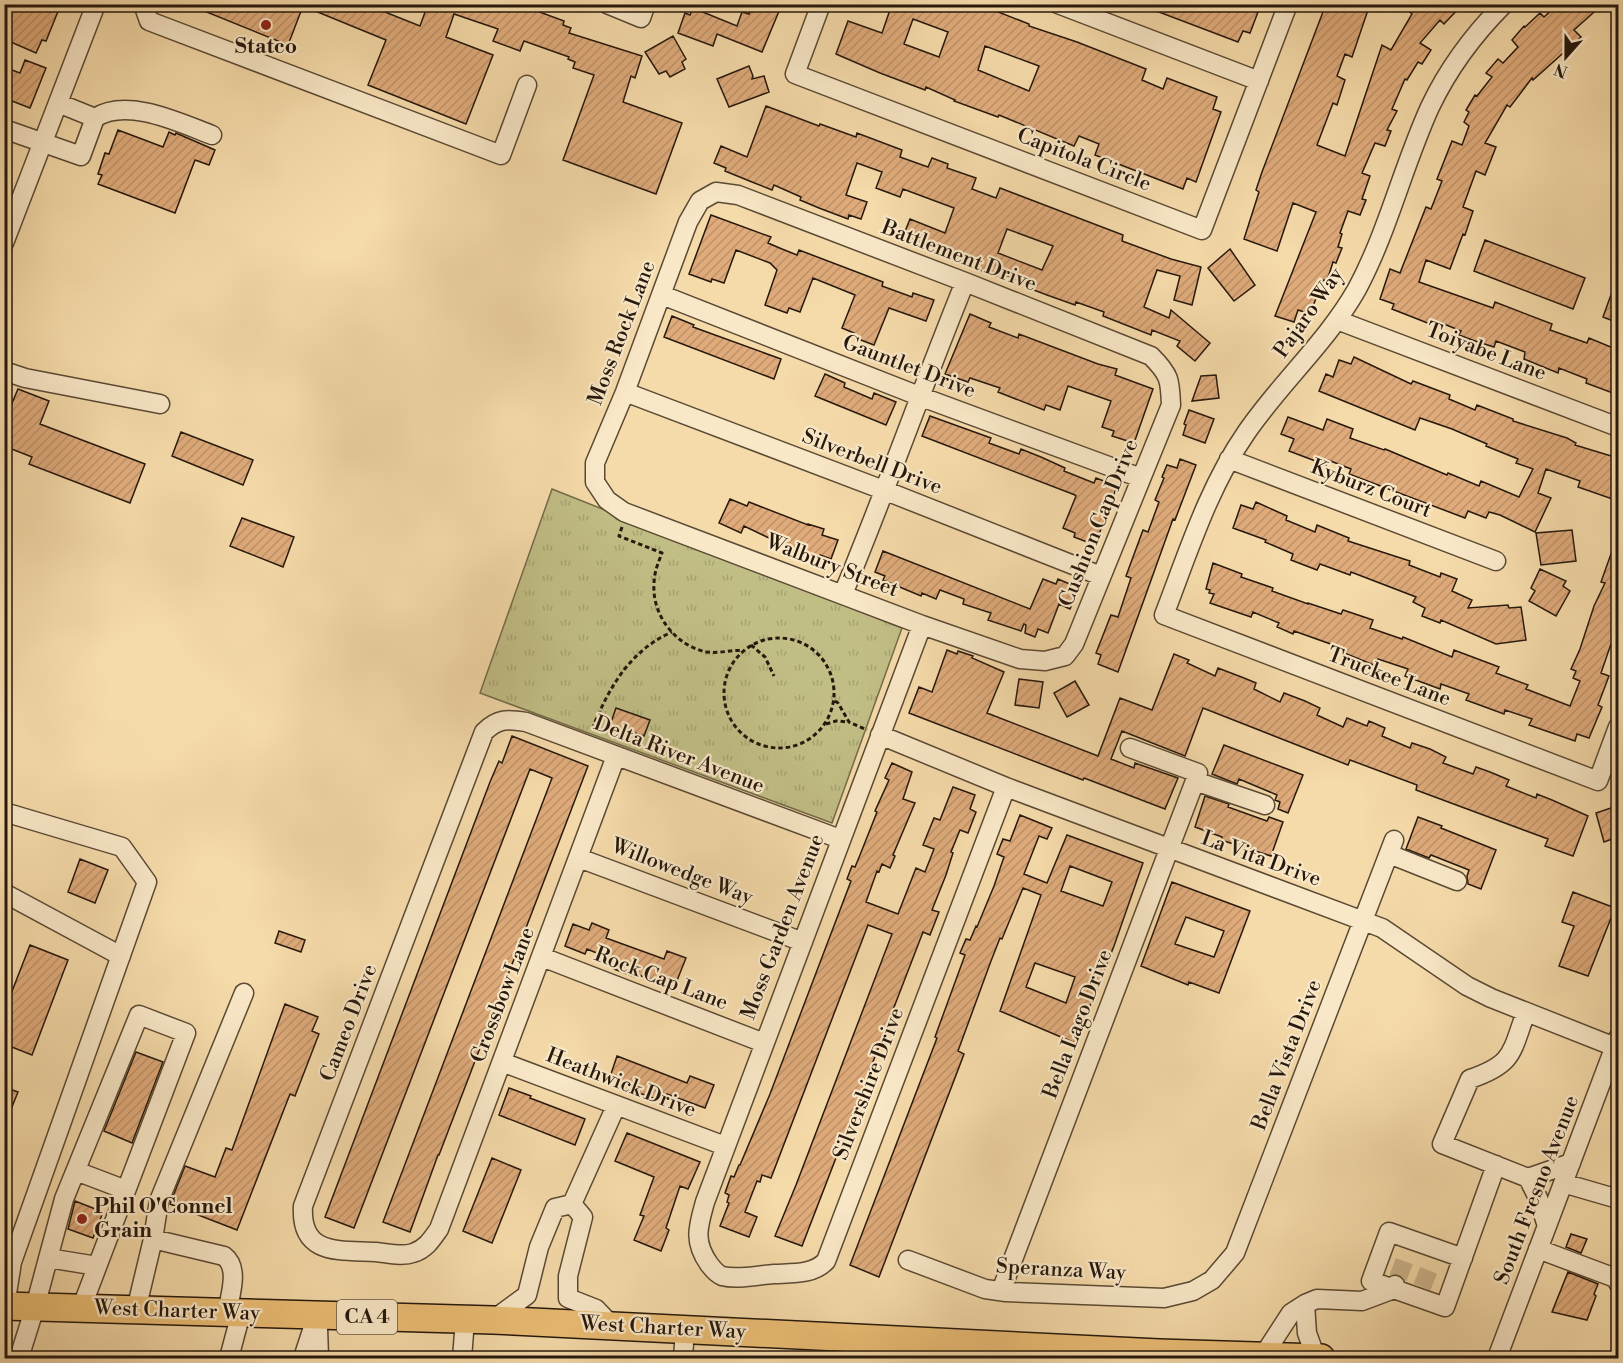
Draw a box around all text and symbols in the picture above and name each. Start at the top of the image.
marker: Statco [259,18,273,32]
north arrow [1536,27,1596,87]
place label: Statco [235,34,297,60]
text: N [1551,58,1570,82]
street label: Capitola Circle [1013,123,1155,197]
street label: Battlement Drive [877,214,1040,298]
street label: Moss Rock Lane [582,257,662,409]
street label: Pajaro Way [1268,262,1350,363]
street label: Toiyabe Lane [1422,317,1550,387]
street label: Gauntlet Drive [839,330,979,404]
street label: Silverbell Drive [798,423,946,501]
street label: Cushion Cap Drive [1053,435,1145,611]
street label: Kyburz Court [1307,454,1436,524]
street label: Walbury Street [761,528,902,603]
street label: Truckee Lane [1324,642,1454,712]
street label: Delta River Avenue [590,710,768,800]
street label: La Vita Drive [1198,825,1324,893]
street label: Moss Garden Avenue [736,831,830,1023]
street label: Willowedge Way [606,833,757,911]
street label: Crossbow Lane [465,923,541,1067]
street label: Rock Cap Lane [590,942,732,1016]
street label: Bella Lago Drive [1037,946,1118,1103]
street label: Cameo Drive [315,961,383,1085]
street label: Bella Vista Drive [1246,976,1328,1135]
street label: Silvershire Drive [828,1004,910,1164]
street label: Heathwick Drive [542,1042,700,1124]
street label: South Fresno Avenue [1489,1092,1585,1288]
place label: Phil O'Connel Grain [94,1194,232,1244]
marker: Phil O'Connel Grain [75,1212,89,1226]
street label: Speranza Way [995,1254,1128,1286]
street label: West Charter Way [92,1295,261,1327]
road number: CA 4 [337,1300,397,1334]
street label: West Charter Way [578,1311,748,1345]

